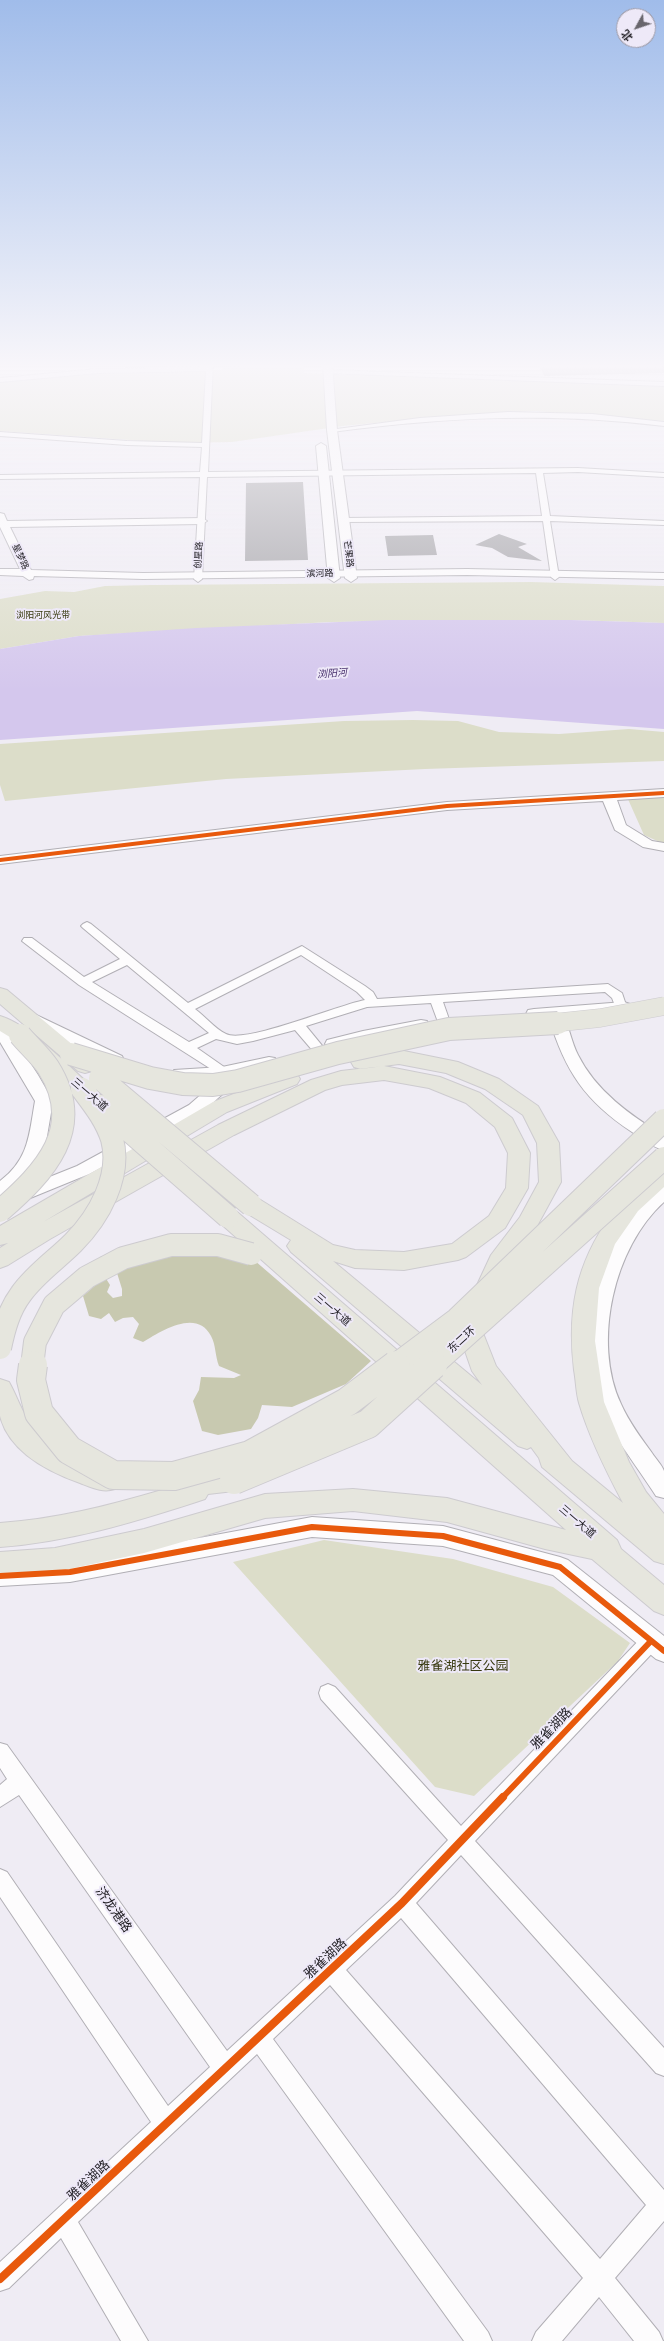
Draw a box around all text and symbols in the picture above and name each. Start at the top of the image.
north arrow [616,8,656,48]
text: 北 [619,27,636,44]
street label: 芒果路 [341,540,355,568]
street label: 创星路 [193,541,205,569]
street label: 星梦路 [9,542,31,572]
street label: 滨河路 [306,568,334,580]
park label: 浏阳河风光带 [16,611,70,621]
water label: 浏阳河 [317,667,347,681]
street label: 三一大道 [68,1076,110,1114]
street label: 三一大道 [311,1291,353,1329]
street label: 东二环 [445,1324,479,1356]
street label: 三一大道 [556,1503,598,1541]
park label: 雅雀湖社区公园 [418,1659,508,1675]
street label: 雅雀湖路 [528,1705,576,1753]
street label: 济龙港路 [92,1884,134,1936]
street label: 雅雀湖路 [302,1936,350,1982]
street label: 雅雀湖路 [65,2158,113,2204]

